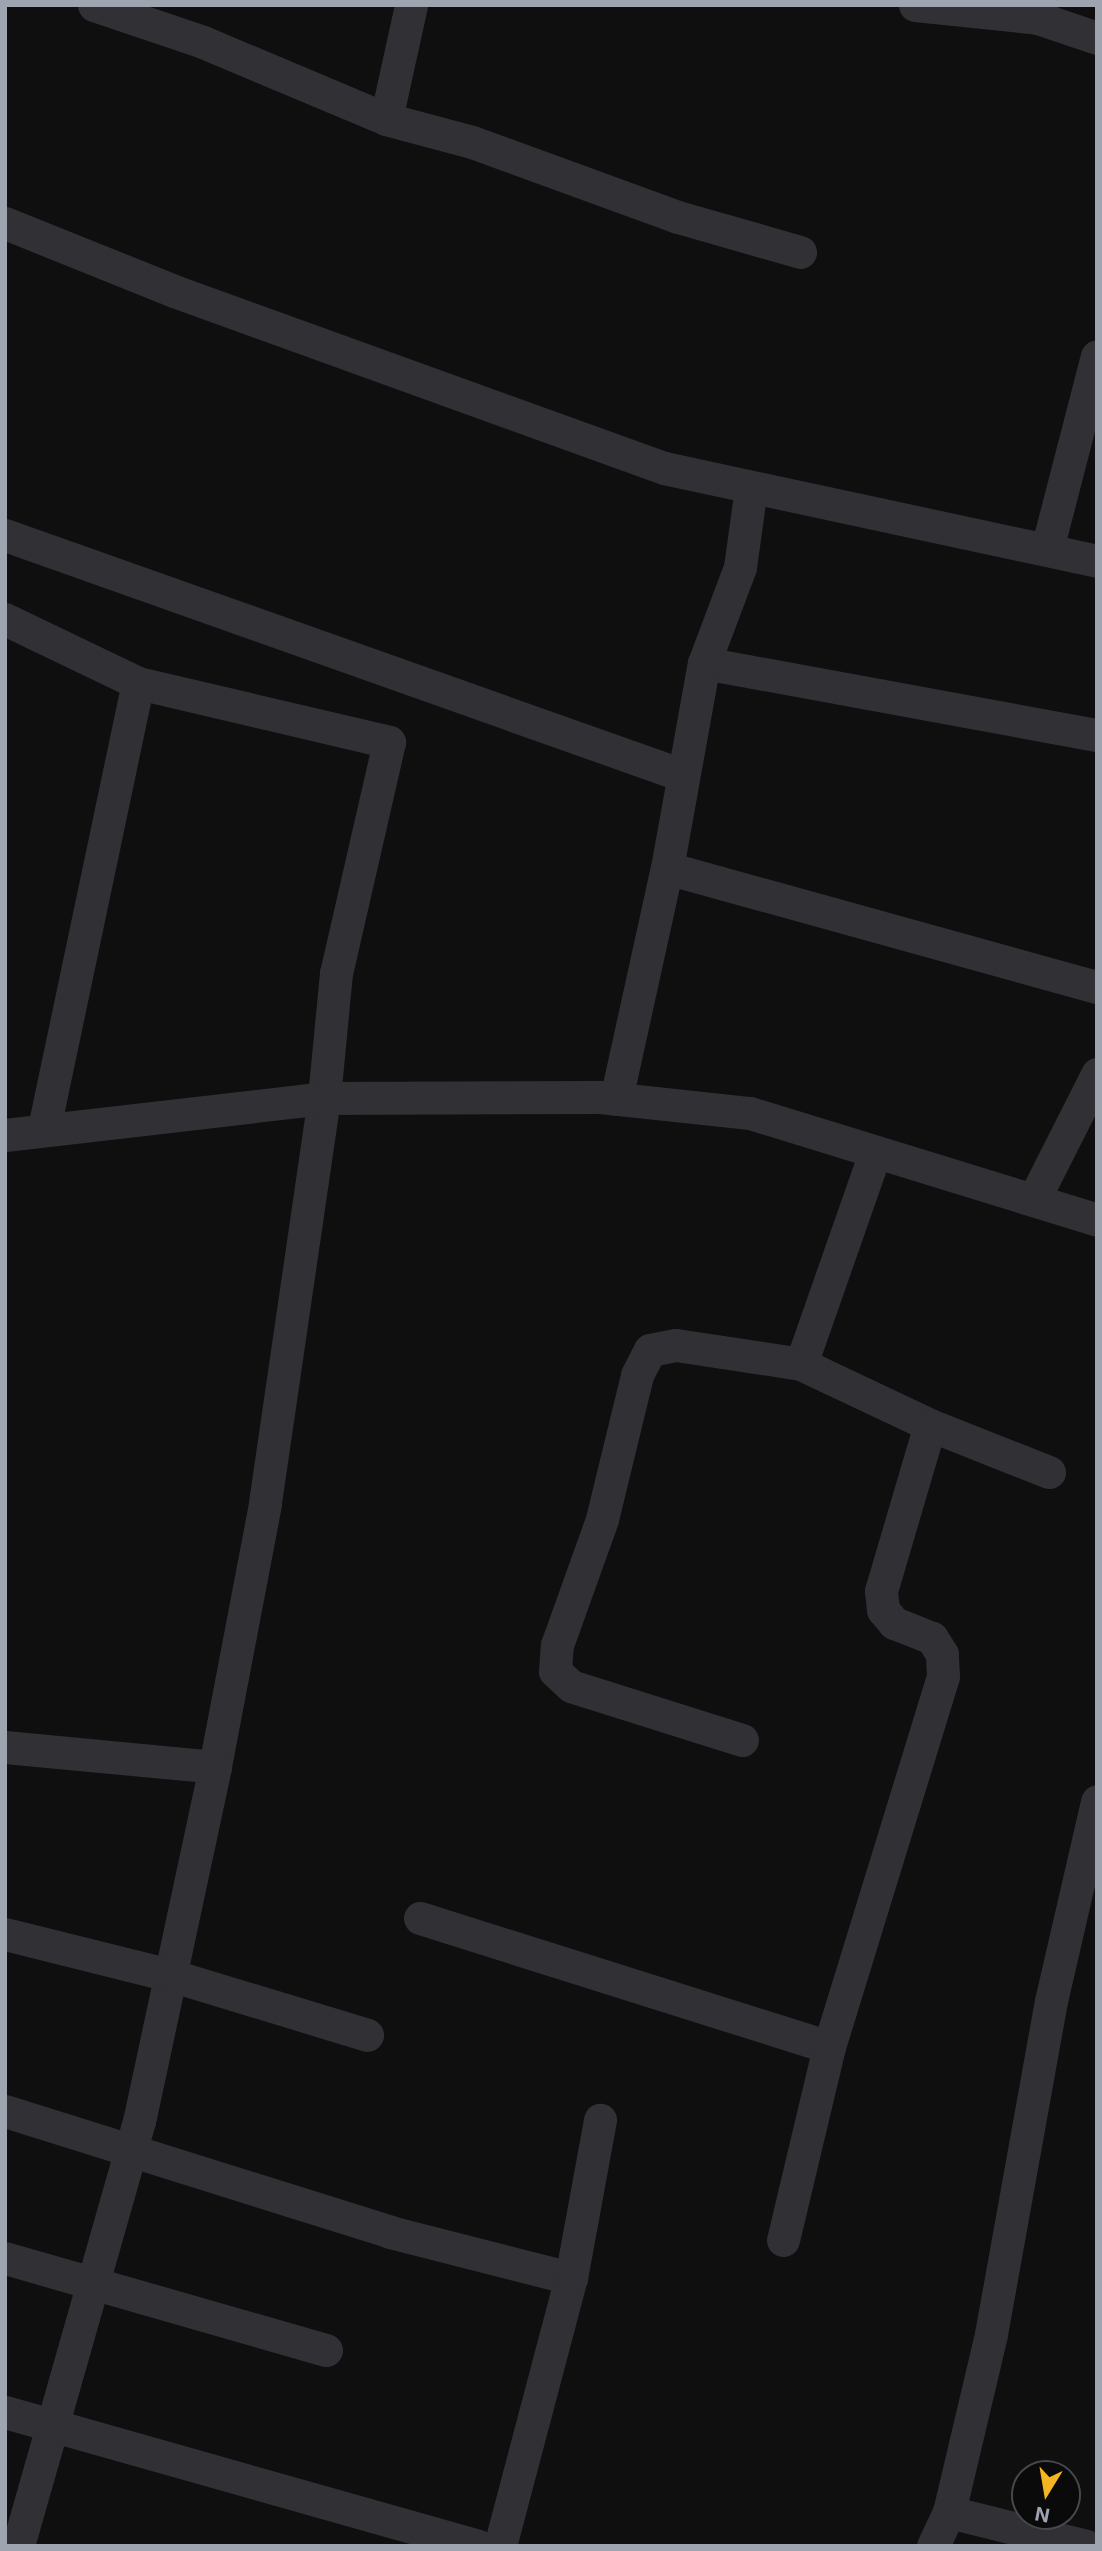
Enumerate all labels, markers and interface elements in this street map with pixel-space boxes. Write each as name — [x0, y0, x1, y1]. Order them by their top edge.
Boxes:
north arrow — [1011, 2460, 1081, 2530]
text: N — [1033, 2501, 1052, 2527]

